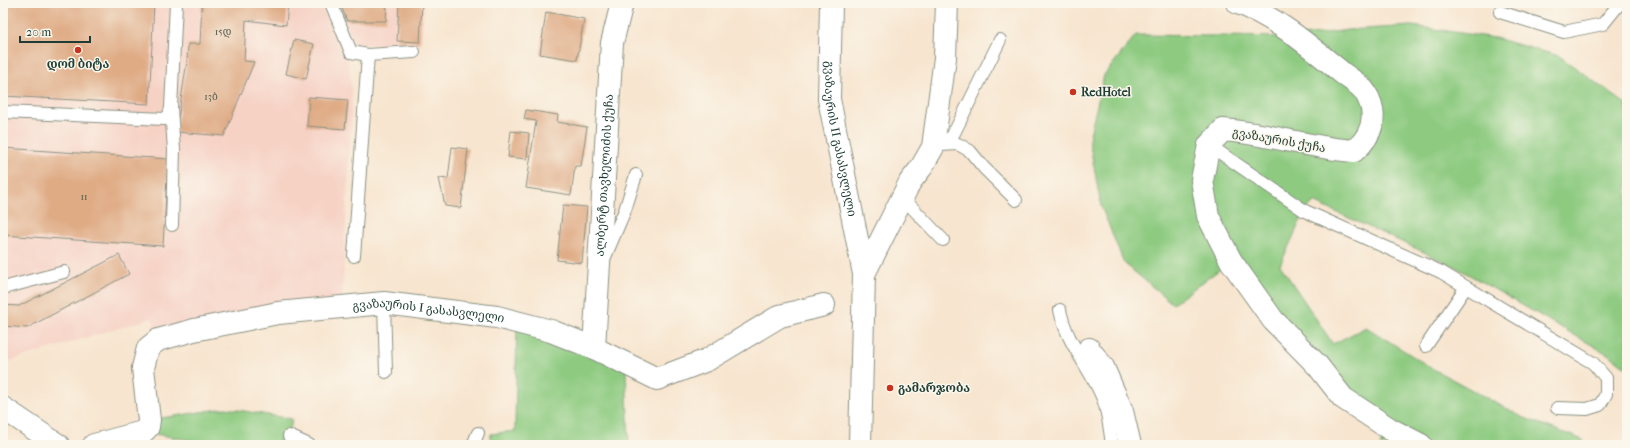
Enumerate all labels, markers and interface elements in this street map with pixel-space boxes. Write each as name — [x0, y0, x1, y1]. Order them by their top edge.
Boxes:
scale bar — [20, 18, 90, 44]
text: 20 m — [26, 25, 51, 39]
house number: 15დ — [215, 26, 231, 38]
marker: დომ ბიტა — [73, 45, 83, 55]
place label: დომ ბიტა — [47, 57, 109, 71]
street label: გვაზაურის II გასასვლელი — [822, 61, 859, 218]
place label: RedHotel — [1081, 85, 1132, 99]
marker: RedHotel — [1068, 87, 1078, 97]
house number: 13ბ — [204, 91, 218, 103]
street label: ალბერტ თავხელიძის ქუჩა — [592, 94, 616, 257]
street label: გვაზაურის ქუჩა — [1231, 125, 1327, 155]
house number: 11 — [80, 191, 88, 203]
street label: გვაზაურის I გასასვლელი — [352, 296, 506, 326]
place label: გამარჯობა — [898, 381, 970, 395]
marker: გამარჯობა — [885, 383, 895, 393]

